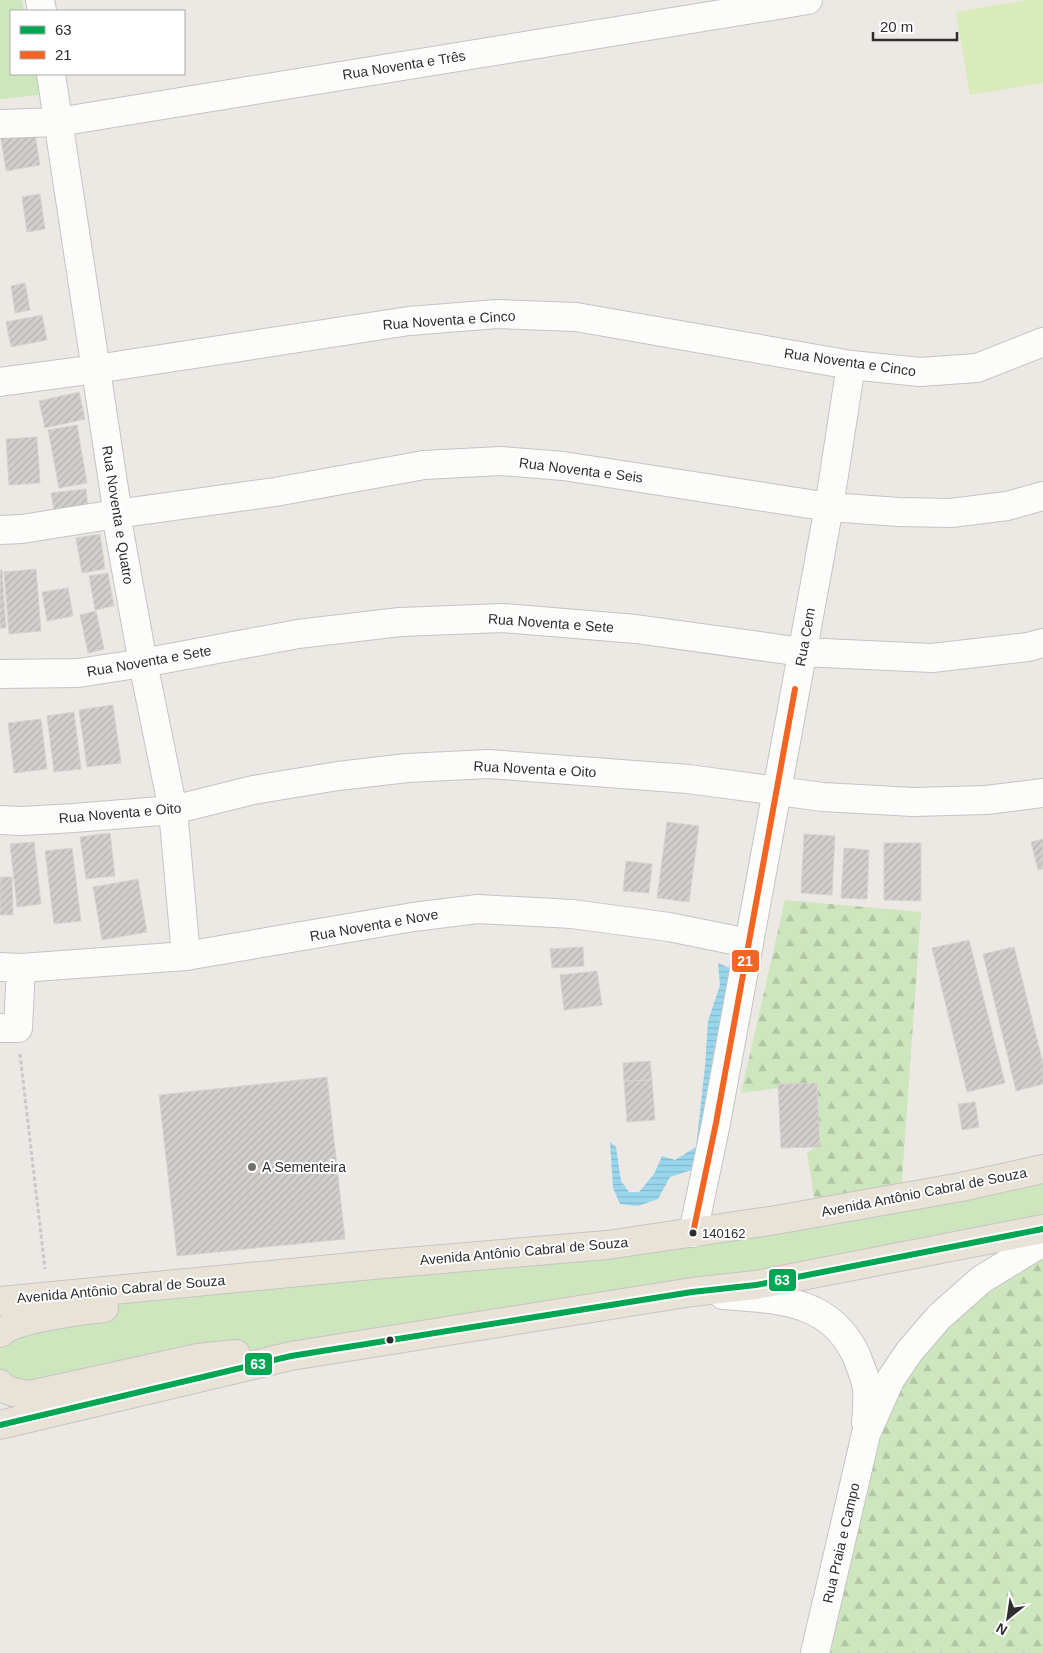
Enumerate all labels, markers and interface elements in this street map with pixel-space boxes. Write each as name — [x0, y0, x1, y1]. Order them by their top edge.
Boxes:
legend — [10, 10, 185, 75]
scale bar — [873, 10, 957, 42]
text: 20 m — [880, 18, 913, 35]
text: 63 — [55, 21, 72, 38]
text: 21 — [55, 46, 72, 63]
street label: Rua Noventa e Três — [341, 47, 467, 83]
street label: Rua Noventa e Cinco — [382, 307, 516, 333]
street label: Rua Noventa e Cinco — [783, 345, 917, 379]
street label: Rua Noventa e Quatro — [99, 445, 137, 586]
street label: Rua Noventa e Seis — [518, 454, 644, 486]
street label: Rua Cem — [792, 606, 818, 668]
street label: Rua Noventa e Sete — [488, 611, 615, 635]
street label: Rua Noventa e Sete — [86, 642, 213, 680]
street label: Rua Noventa e Oito — [473, 758, 597, 780]
street label: Rua Noventa e Oito — [58, 800, 182, 826]
street label: Rua Noventa e Nove — [309, 906, 440, 944]
line badge: 21 — [731, 949, 760, 973]
text: 21 — [737, 953, 753, 969]
place label: A Sementeira — [262, 1159, 346, 1175]
marker: A Sementeira — [246, 1161, 258, 1173]
street label: Avenida Antônio Cabral de Souza — [820, 1164, 1028, 1220]
place label: 140162 — [702, 1226, 745, 1241]
marker: 140162 — [688, 1228, 698, 1238]
street label: Avenida Antônio Cabral de Souza — [419, 1234, 629, 1268]
line badge: 63 — [768, 1268, 797, 1292]
street label: Avenida Antônio Cabral de Souza — [16, 1272, 226, 1306]
text: 63 — [774, 1272, 790, 1288]
unlabelled marker — [385, 1335, 395, 1345]
line badge: 63 — [244, 1352, 273, 1376]
text: 63 — [250, 1356, 266, 1372]
street label: Rua Praia e Campo — [819, 1481, 863, 1605]
north arrow — [983, 1593, 1033, 1643]
text: N — [993, 1620, 1010, 1639]

